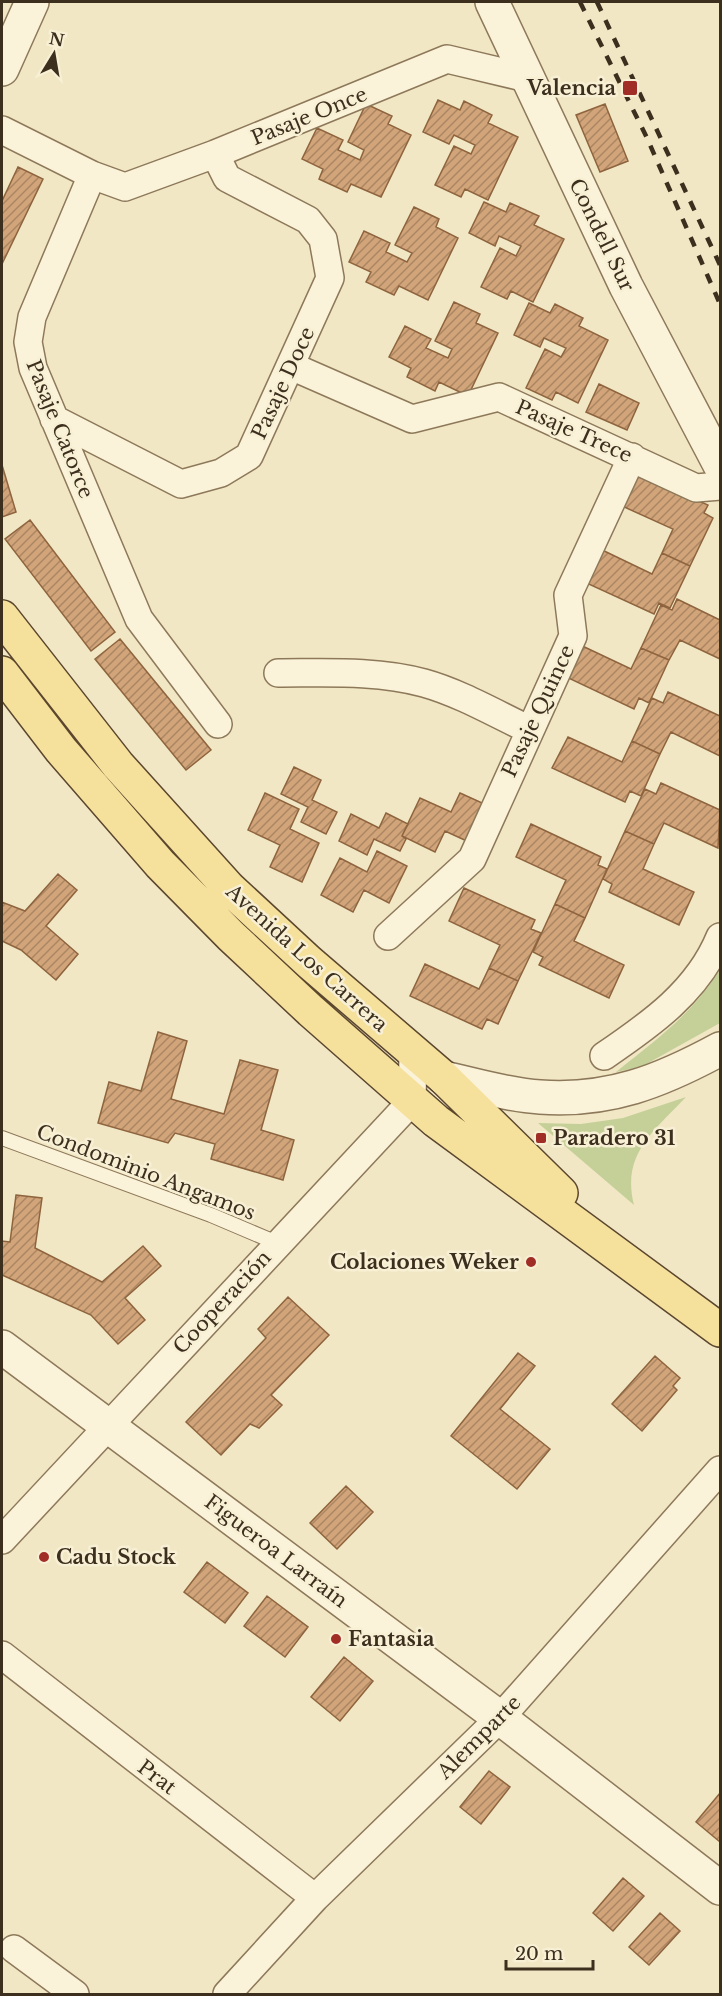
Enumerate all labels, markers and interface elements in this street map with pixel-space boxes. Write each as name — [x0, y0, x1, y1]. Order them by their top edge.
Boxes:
north arrow — [24, 24, 84, 84]
text: N — [48, 28, 66, 51]
place label: Valencia — [526, 76, 617, 100]
marker: Valencia — [621, 79, 639, 97]
street label: Pasaje Once — [248, 82, 370, 150]
street label: Condell Sur — [564, 175, 640, 296]
street label: Pasaje Doce — [247, 323, 319, 443]
street label: Pasaje Catorce — [21, 356, 99, 502]
street label: Pasaje Trece — [512, 395, 636, 467]
street label: Pasaje Quince — [497, 641, 579, 781]
street label: Avenida Los Carrera — [221, 879, 393, 1037]
street label: Condominio Angamos — [33, 1119, 259, 1225]
place label: Paradero 31 — [553, 1126, 676, 1150]
marker: Paradero 31 — [534, 1131, 548, 1145]
street label: Cooperación — [168, 1245, 276, 1359]
place label: Colaciones Weker — [330, 1250, 519, 1274]
marker: Colaciones Weker — [524, 1255, 538, 1269]
street label: Figueroa Larraín — [200, 1490, 352, 1613]
place label: Cadu Stock — [56, 1545, 177, 1569]
marker: Cadu Stock — [37, 1550, 51, 1564]
place label: Fantasia — [348, 1627, 435, 1651]
marker: Fantasia — [329, 1632, 343, 1646]
street label: Alemparte — [432, 1690, 526, 1784]
street label: Prat — [133, 1755, 181, 1799]
scale bar — [506, 1933, 593, 1971]
text: 20 m — [515, 1943, 563, 1965]

